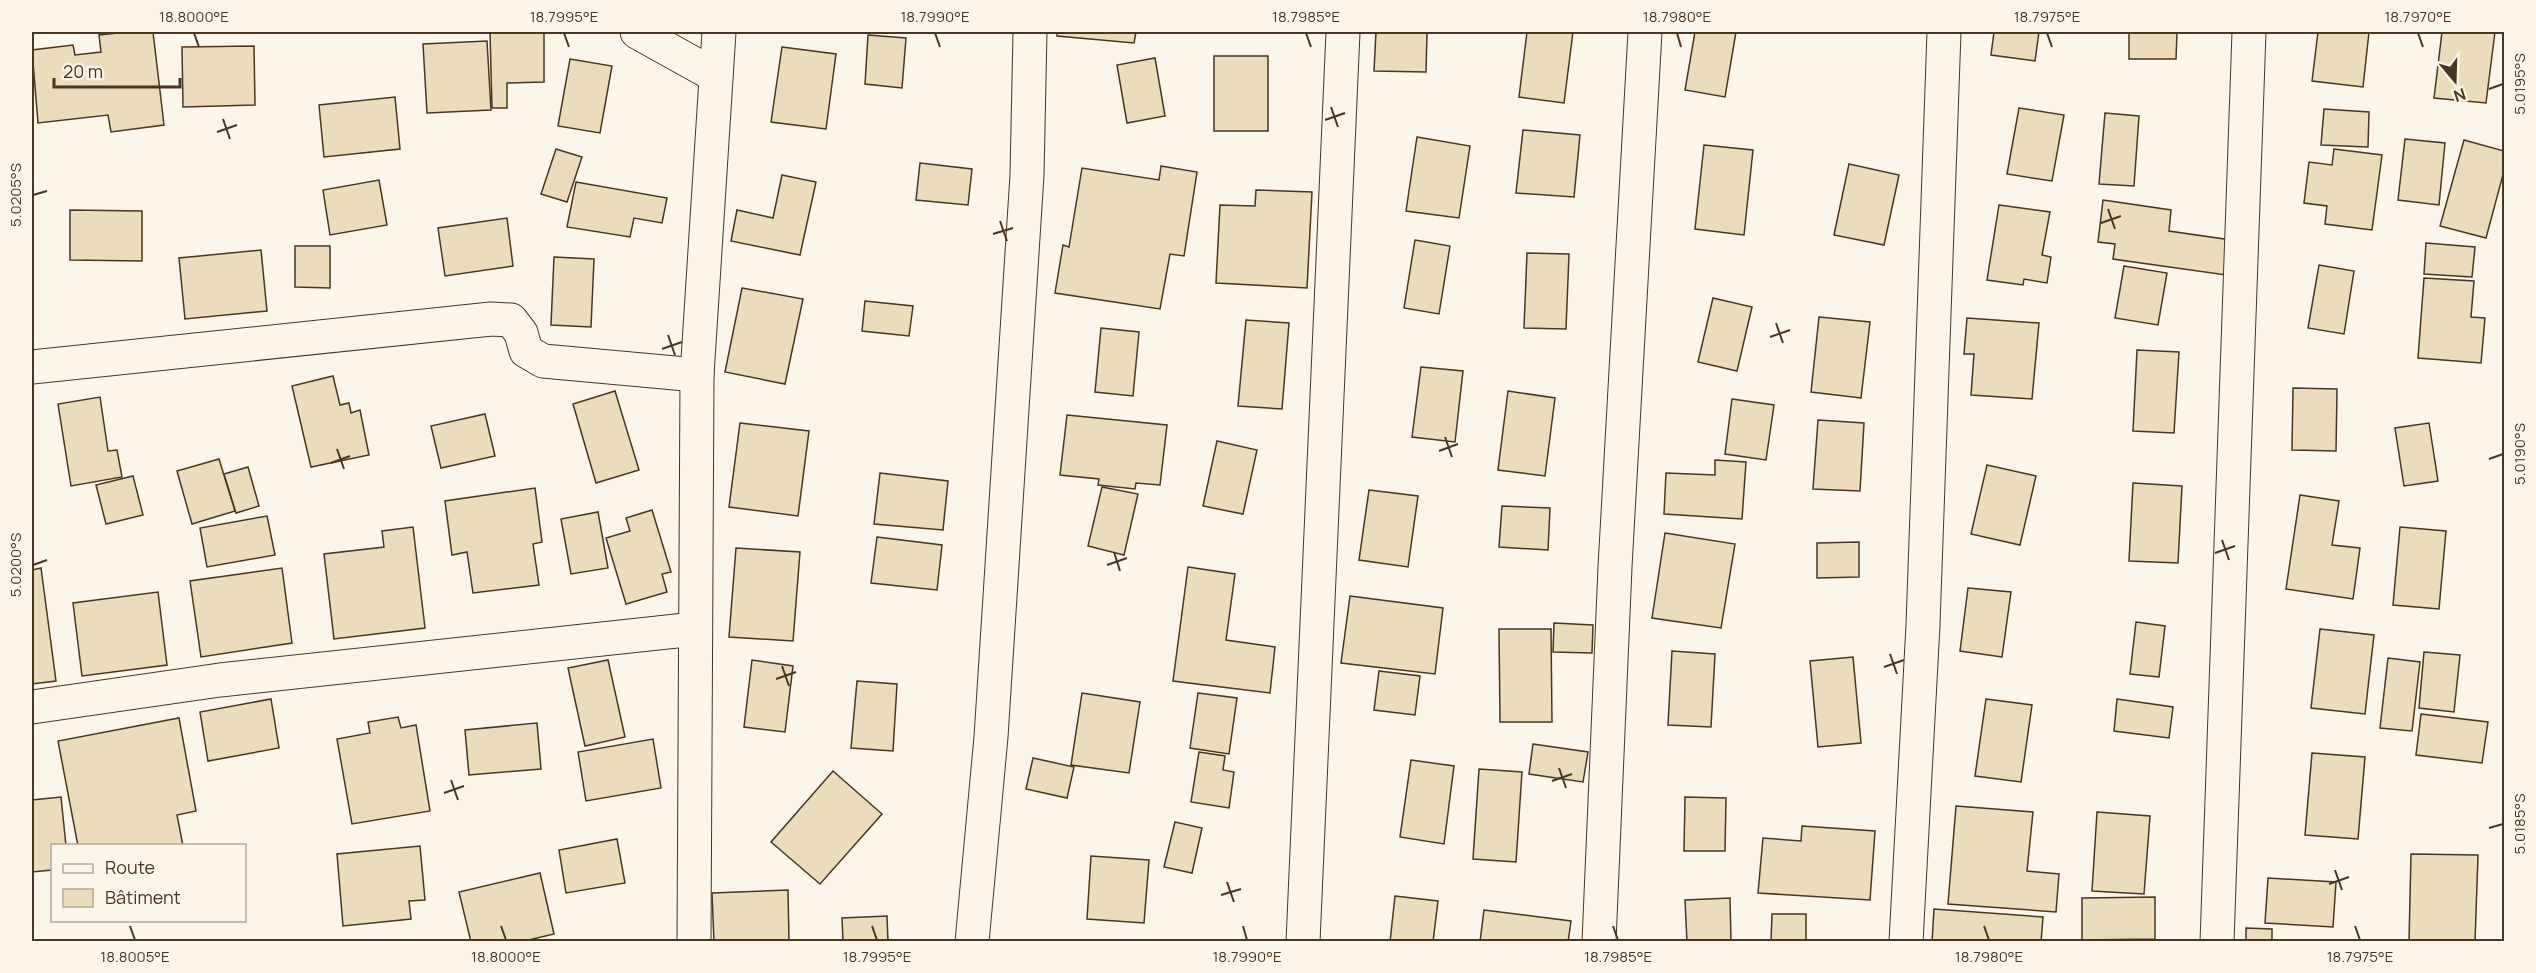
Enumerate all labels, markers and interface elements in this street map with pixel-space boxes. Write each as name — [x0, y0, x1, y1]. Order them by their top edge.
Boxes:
text: 18.8000°E — [159, 6, 229, 27]
text: 18.7995°E — [530, 6, 598, 27]
text: 18.7990°E — [901, 6, 969, 27]
text: 18.7985°E — [1272, 6, 1340, 27]
text: 18.7980°E — [1643, 6, 1711, 27]
text: 18.7975°E — [2014, 6, 2080, 27]
text: 18.7970°E — [2385, 6, 2451, 27]
scale bar — [54, 51, 180, 89]
north arrow — [2425, 51, 2485, 111]
text: 5.0195°S — [2509, 53, 2530, 115]
text: 20 m — [63, 59, 103, 83]
text: N — [2451, 83, 2469, 107]
text: 5.0205°S — [5, 163, 26, 227]
text: 5.0190°S — [2509, 423, 2530, 485]
text: 5.0200°S — [5, 533, 26, 597]
text: 5.0185°S — [2509, 794, 2530, 854]
legend — [51, 844, 246, 922]
text: Route — [105, 855, 155, 879]
text: Bâtiment — [105, 885, 181, 909]
text: 18.8005°E — [100, 946, 170, 967]
text: 18.8000°E — [471, 946, 541, 967]
text: 18.7995°E — [843, 946, 911, 967]
text: 18.7990°E — [1213, 946, 1281, 967]
text: 18.7985°E — [1584, 946, 1652, 967]
text: 18.7980°E — [1955, 946, 2023, 967]
text: 18.7975°E — [2327, 946, 2393, 967]

